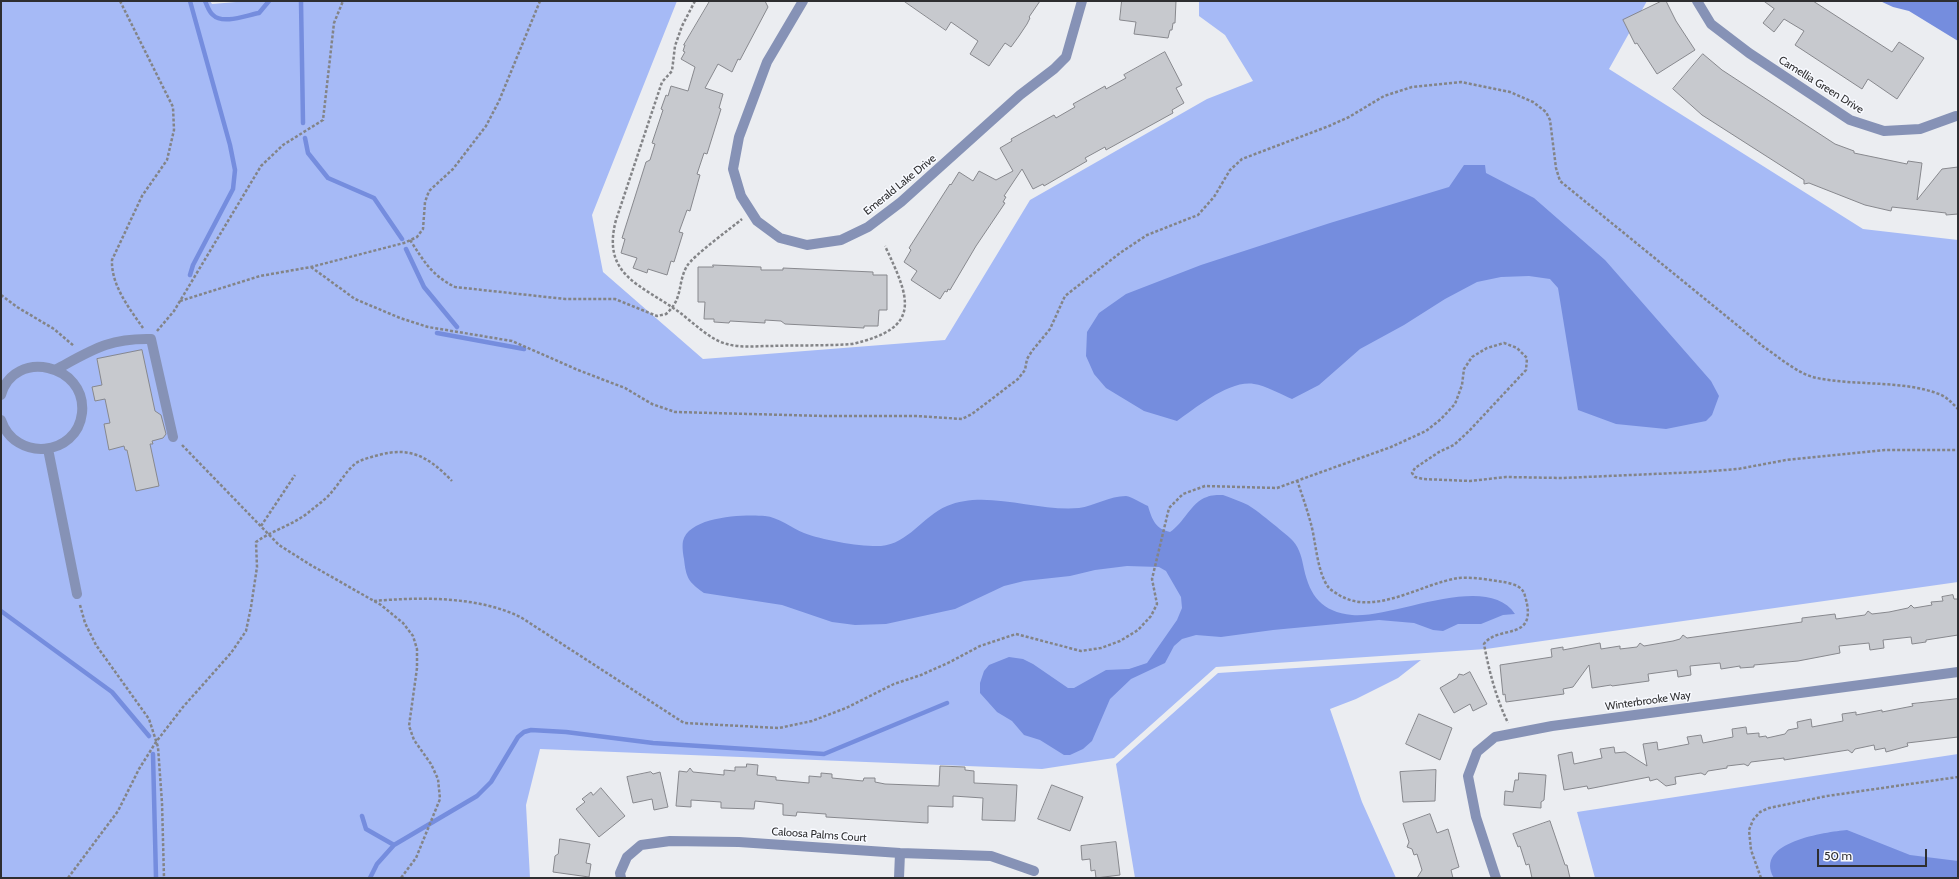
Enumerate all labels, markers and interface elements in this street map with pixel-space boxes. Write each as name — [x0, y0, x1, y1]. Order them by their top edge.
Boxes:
street label: Camellia Green Drive — [1776, 53, 1866, 117]
street label: Emerald Lake Drive — [861, 152, 939, 218]
street label: Winterbrooke Way — [1604, 688, 1692, 714]
street label: Caloosa Palms Court — [771, 825, 867, 845]
scale bar — [1819, 841, 1929, 867]
text: 50 m — [1824, 848, 1852, 863]

